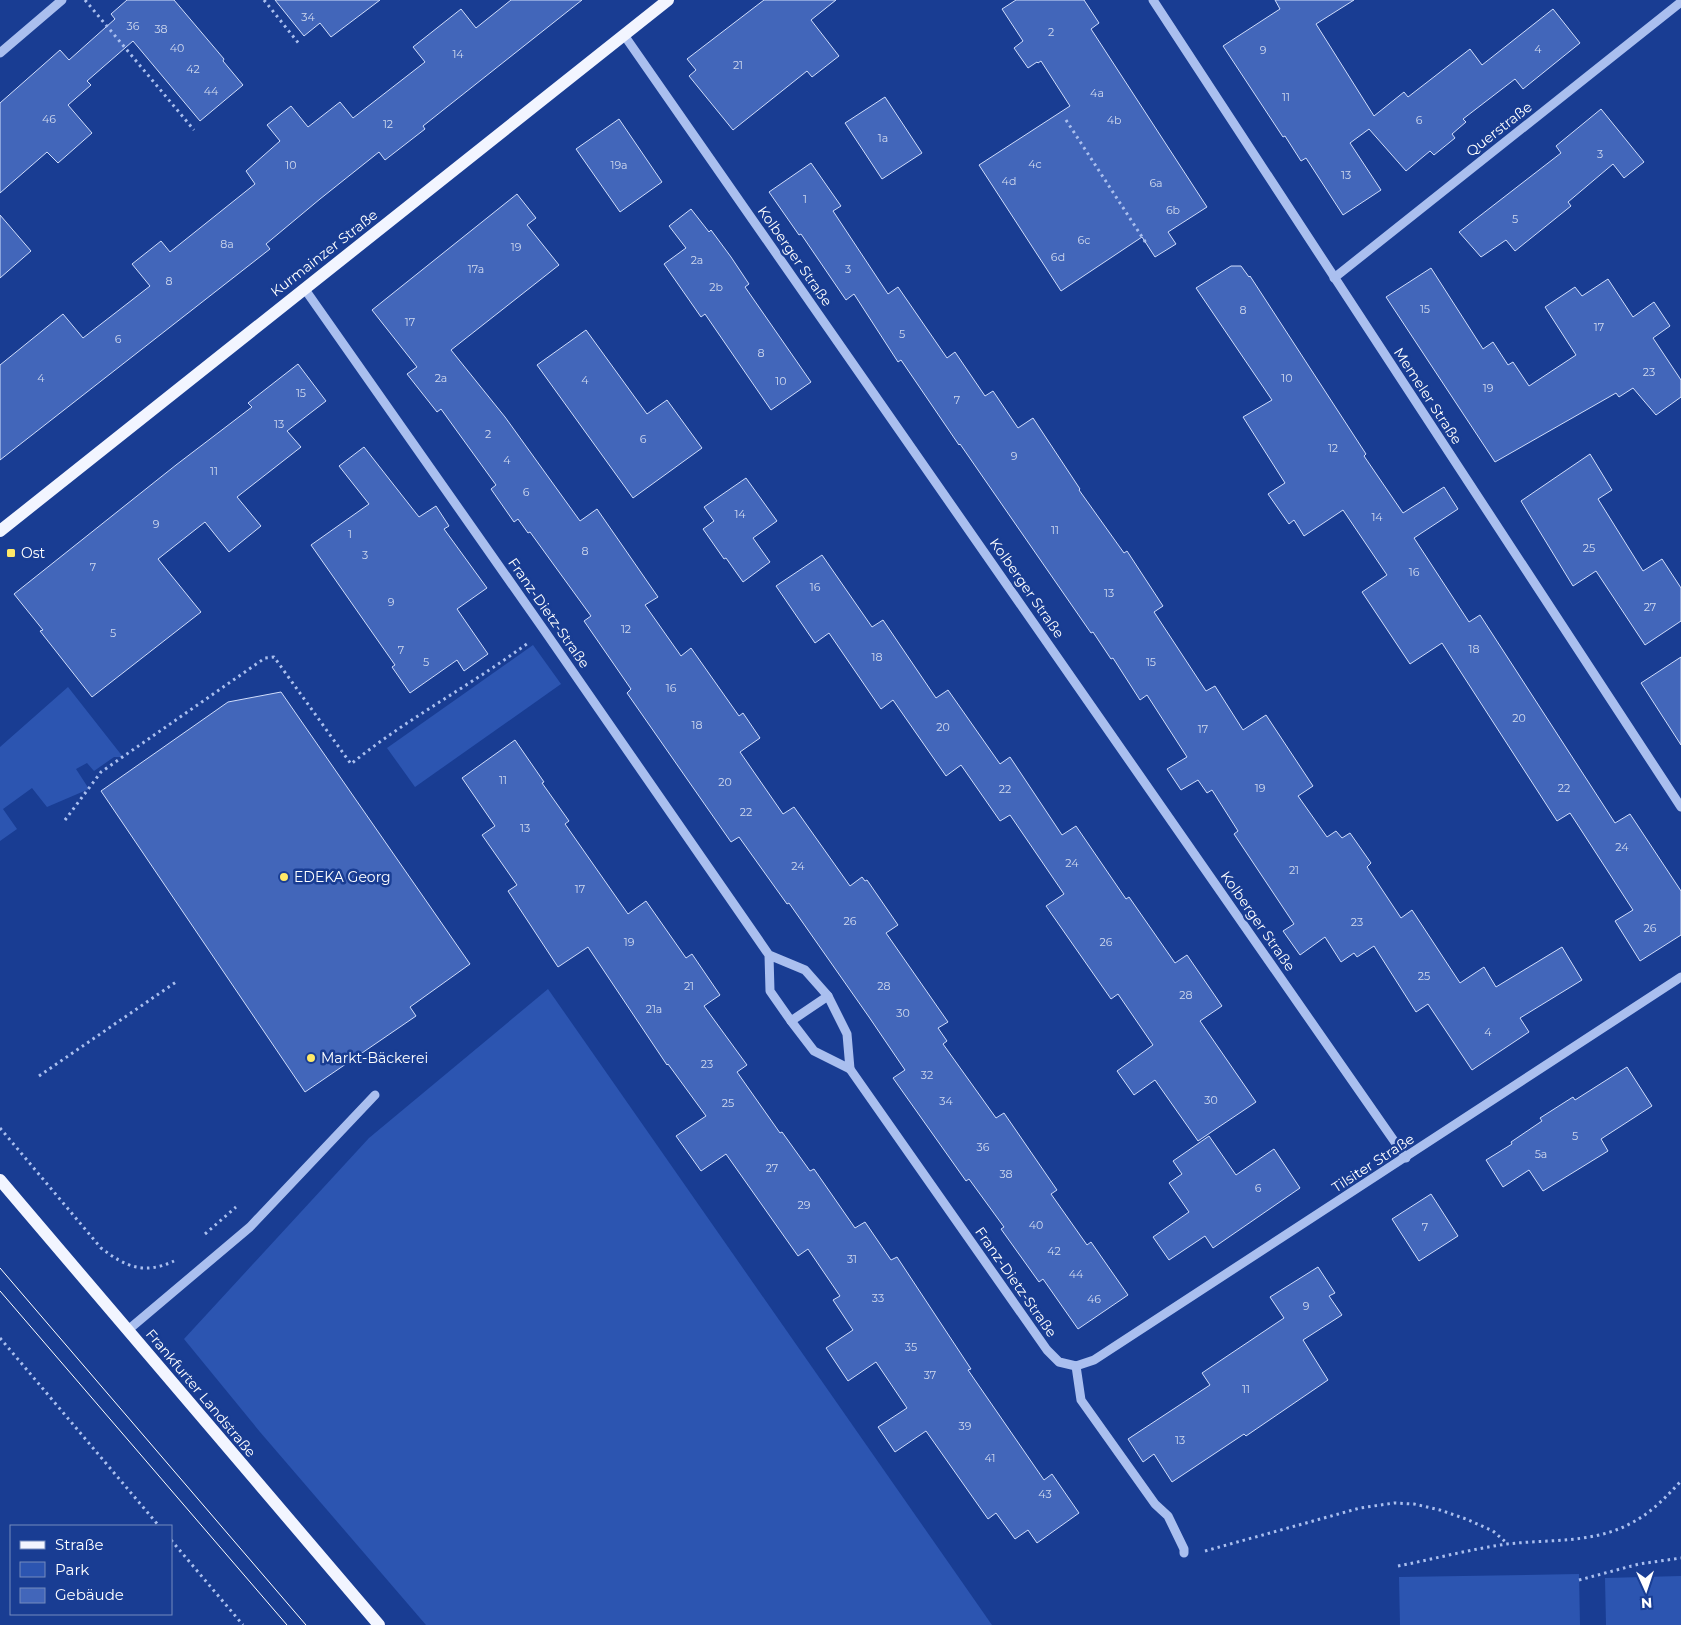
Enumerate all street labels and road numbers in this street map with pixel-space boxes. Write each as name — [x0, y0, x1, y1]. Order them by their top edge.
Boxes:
street label: Querstraße — [1462, 98, 1536, 160]
street label: Kolberger Straße — [754, 202, 836, 310]
street label: Kurmainzer Straße — [267, 206, 381, 300]
street label: Memeler Straße — [1390, 344, 1466, 448]
street label: Kolberger Straße — [986, 534, 1068, 642]
street label: Franz-Dietz-Straße — [504, 554, 594, 672]
street label: Kolberger Straße — [1217, 867, 1299, 975]
street label: Tilsiter Straße — [1328, 1130, 1418, 1196]
street label: Franz-Dietz-Straße — [971, 1223, 1061, 1341]
street label: Frankfurter Landstraße — [142, 1325, 260, 1461]

